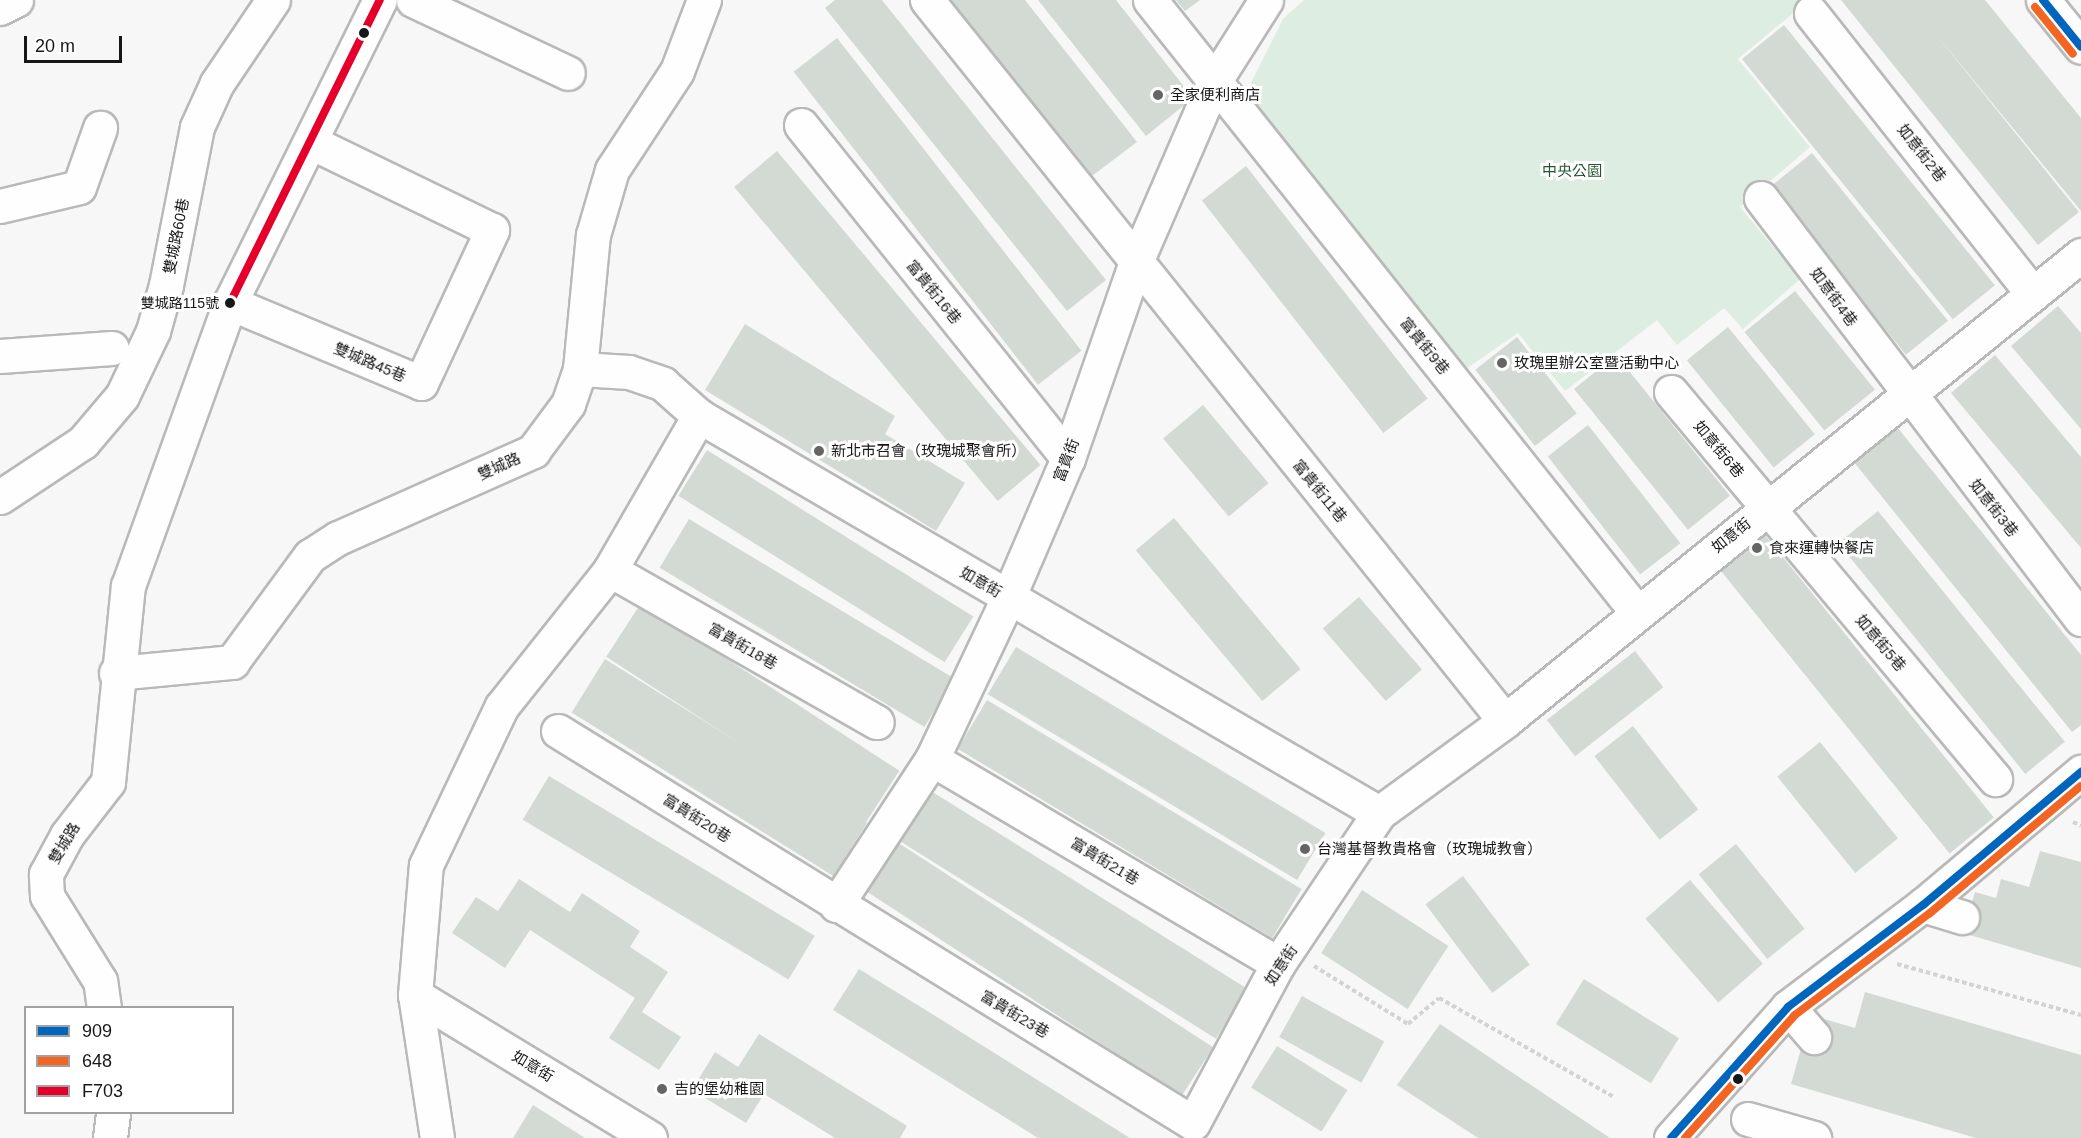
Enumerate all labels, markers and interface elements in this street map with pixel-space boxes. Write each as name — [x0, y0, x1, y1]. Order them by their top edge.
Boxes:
scale bar — [27, 24, 124, 62]
unlabelled marker — [358, 27, 370, 39]
text: 20 m — [35, 36, 75, 56]
place label: 全家便利商店 — [1170, 86, 1260, 104]
marker: 全家便利商店 — [1151, 88, 1165, 102]
street label: 如意街2巷 — [1894, 121, 1950, 185]
park label: 中央公園 — [1542, 162, 1602, 180]
street label: 雙城路60巷 — [160, 197, 192, 275]
street label: 富貴街16巷 — [903, 257, 965, 327]
street label: 如意街4巷 — [1807, 264, 1861, 330]
place label: 雙城路115號 — [141, 295, 219, 311]
marker: 雙城路115號 — [224, 297, 236, 309]
street label: 富貴街9巷 — [1397, 314, 1453, 378]
street label: 雙城路45巷 — [331, 339, 409, 385]
place label: 玫瑰里辦公室暨活動中心 — [1514, 354, 1679, 372]
marker: 玫瑰里辦公室暨活動中心 — [1495, 356, 1509, 370]
street label: 如意街6巷 — [1690, 417, 1748, 481]
street label: 富貴街 — [1050, 436, 1082, 484]
place label: 新北市召會（玫瑰城聚會所） — [831, 442, 1026, 460]
marker: 新北市召會（玫瑰城聚會所） — [812, 444, 826, 458]
street label: 雙城路 — [475, 449, 523, 483]
street label: 富貴街11巷 — [1289, 456, 1351, 526]
street label: 如意街3巷 — [1966, 476, 2022, 540]
street label: 如意街 — [1708, 514, 1754, 556]
place label: 食來運轉快餐店 — [1769, 539, 1874, 557]
marker: 食來運轉快餐店 — [1750, 541, 1764, 555]
street label: 如意街 — [957, 563, 1005, 601]
street label: 如意街5巷 — [1852, 611, 1910, 675]
street label: 富貴街18巷 — [705, 619, 781, 673]
street label: 富貴街20巷 — [660, 790, 734, 846]
street label: 雙城路 — [45, 819, 83, 867]
street label: 富貴街21巷 — [1067, 834, 1143, 888]
place label: 台灣基督教貴格會（玫瑰城教會） — [1317, 840, 1542, 858]
marker: 台灣基督教貴格會（玫瑰城教會） — [1298, 842, 1312, 856]
street label: 如意街 — [1261, 941, 1301, 989]
street label: 富貴街23巷 — [977, 987, 1053, 1041]
legend — [24, 1006, 234, 1114]
text: 909 — [82, 1021, 112, 1041]
street label: 如意街 — [509, 1047, 557, 1085]
text: 648 — [82, 1051, 112, 1071]
unlabelled marker — [1732, 1073, 1744, 1085]
place label: 吉的堡幼稚園 — [674, 1080, 764, 1098]
text: F703 — [82, 1081, 123, 1101]
marker: 吉的堡幼稚園 — [655, 1082, 669, 1096]

